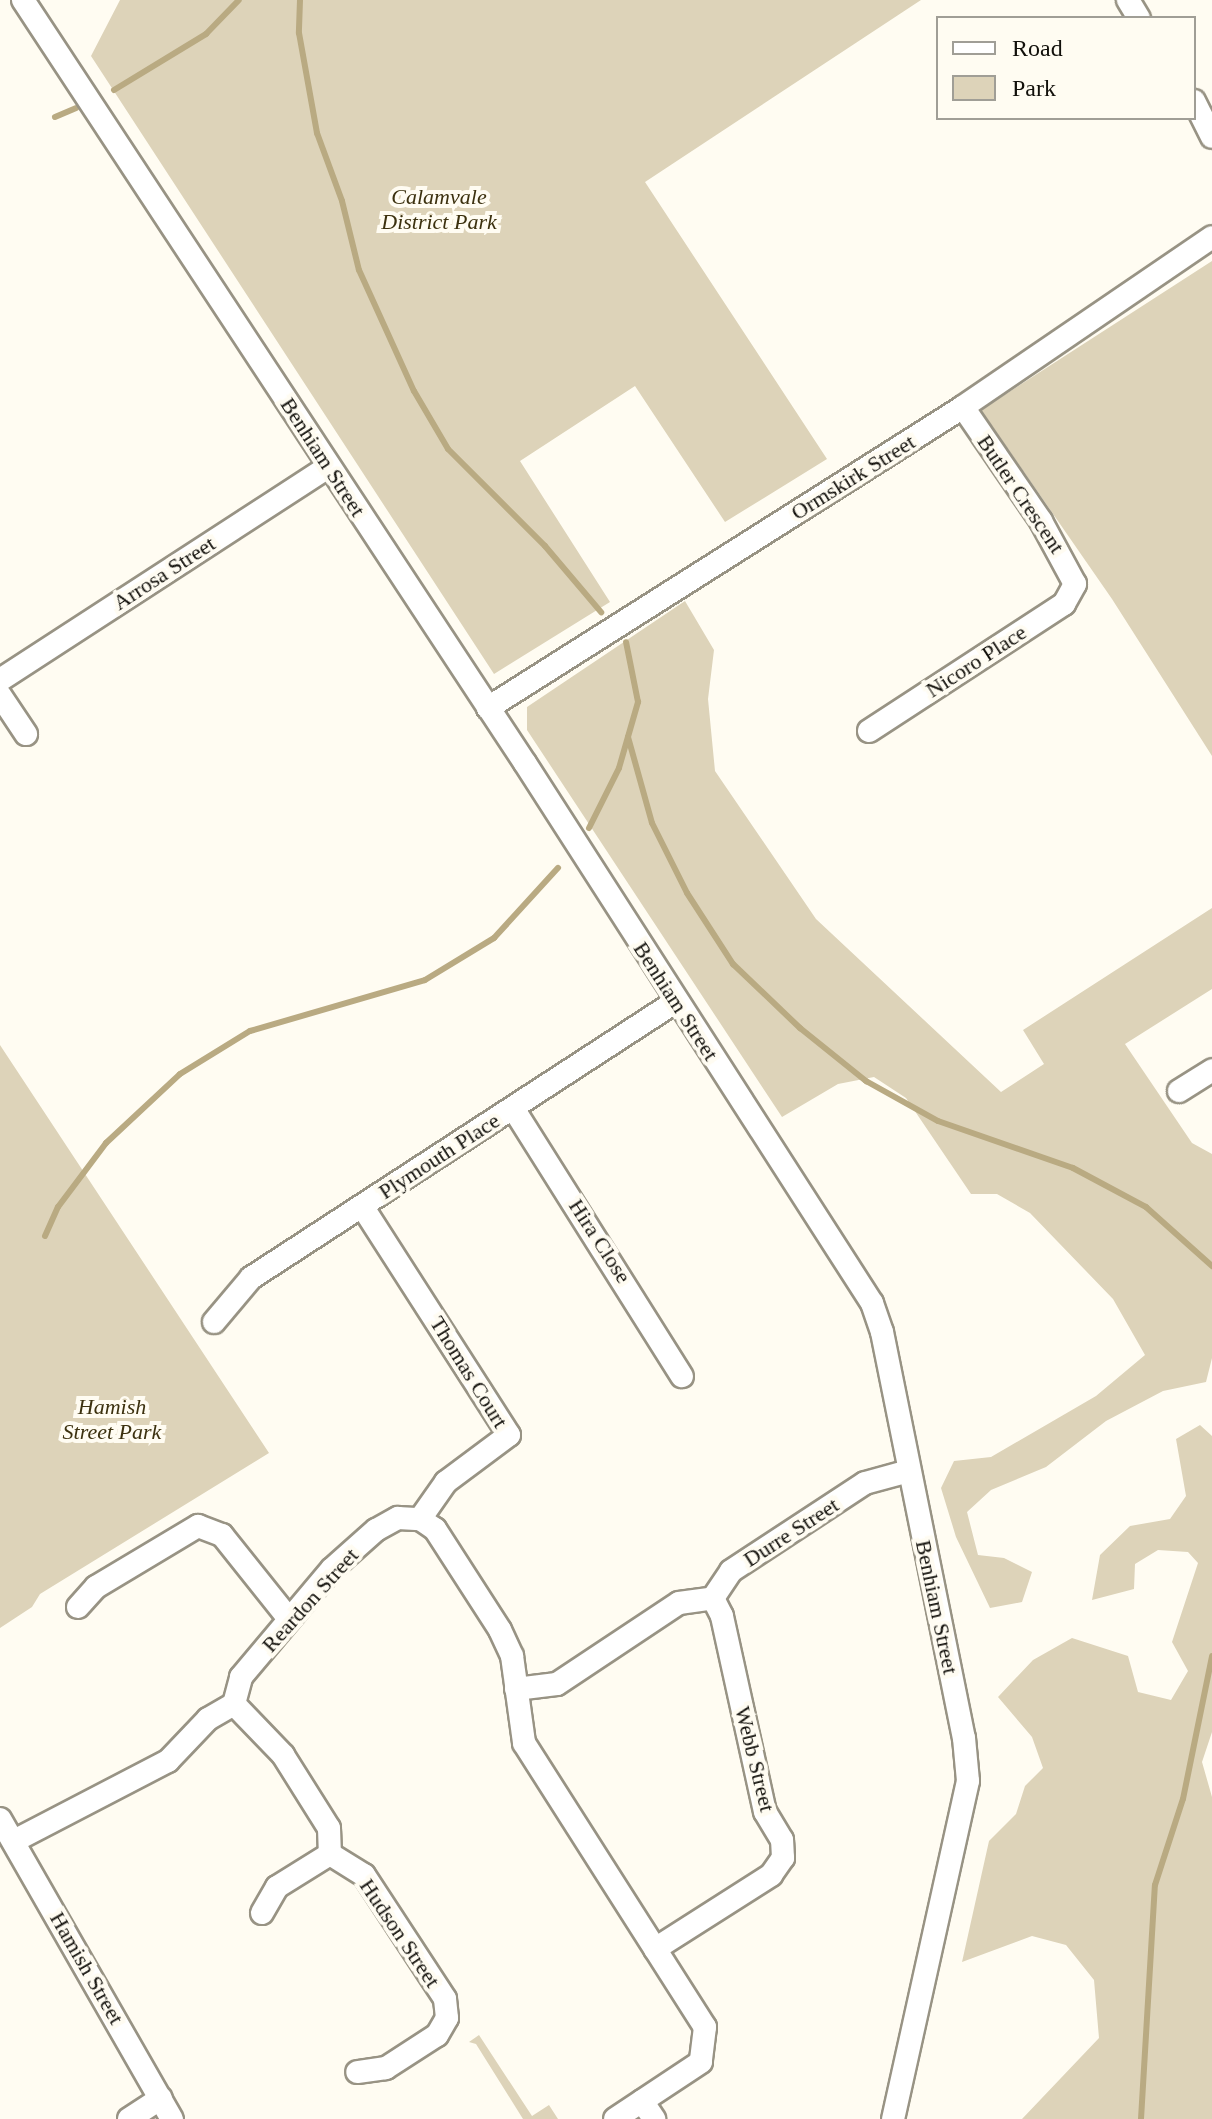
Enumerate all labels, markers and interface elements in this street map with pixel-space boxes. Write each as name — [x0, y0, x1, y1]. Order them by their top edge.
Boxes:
legend — [936, 16, 1196, 120]
text: Road — [1012, 35, 1063, 61]
text: Park — [1012, 75, 1056, 101]
park label: Calamvale District Park — [381, 183, 497, 234]
street label: Benhiam Street — [275, 393, 371, 521]
street label: Ormskirk Street — [786, 428, 920, 526]
street label: Butler Crescent — [972, 430, 1070, 558]
street label: Arrosa Street — [108, 530, 220, 616]
street label: Nicoro Place — [921, 619, 1031, 703]
street label: Benhiam Street — [628, 937, 724, 1065]
street label: Plymouth Place — [374, 1107, 504, 1205]
street label: Hira Close — [563, 1194, 637, 1288]
street label: Thomas Court — [424, 1311, 514, 1433]
park label: Hamish Street Park — [63, 1393, 161, 1444]
street label: Durre Street — [738, 1491, 844, 1573]
street label: Benhiam Street — [910, 1538, 964, 1676]
street label: Reardon Street — [256, 1542, 364, 1658]
street label: Webb Street — [729, 1704, 781, 1814]
street label: Hudson Street — [354, 1874, 446, 1992]
street label: Hamish Street — [44, 1907, 130, 2029]

